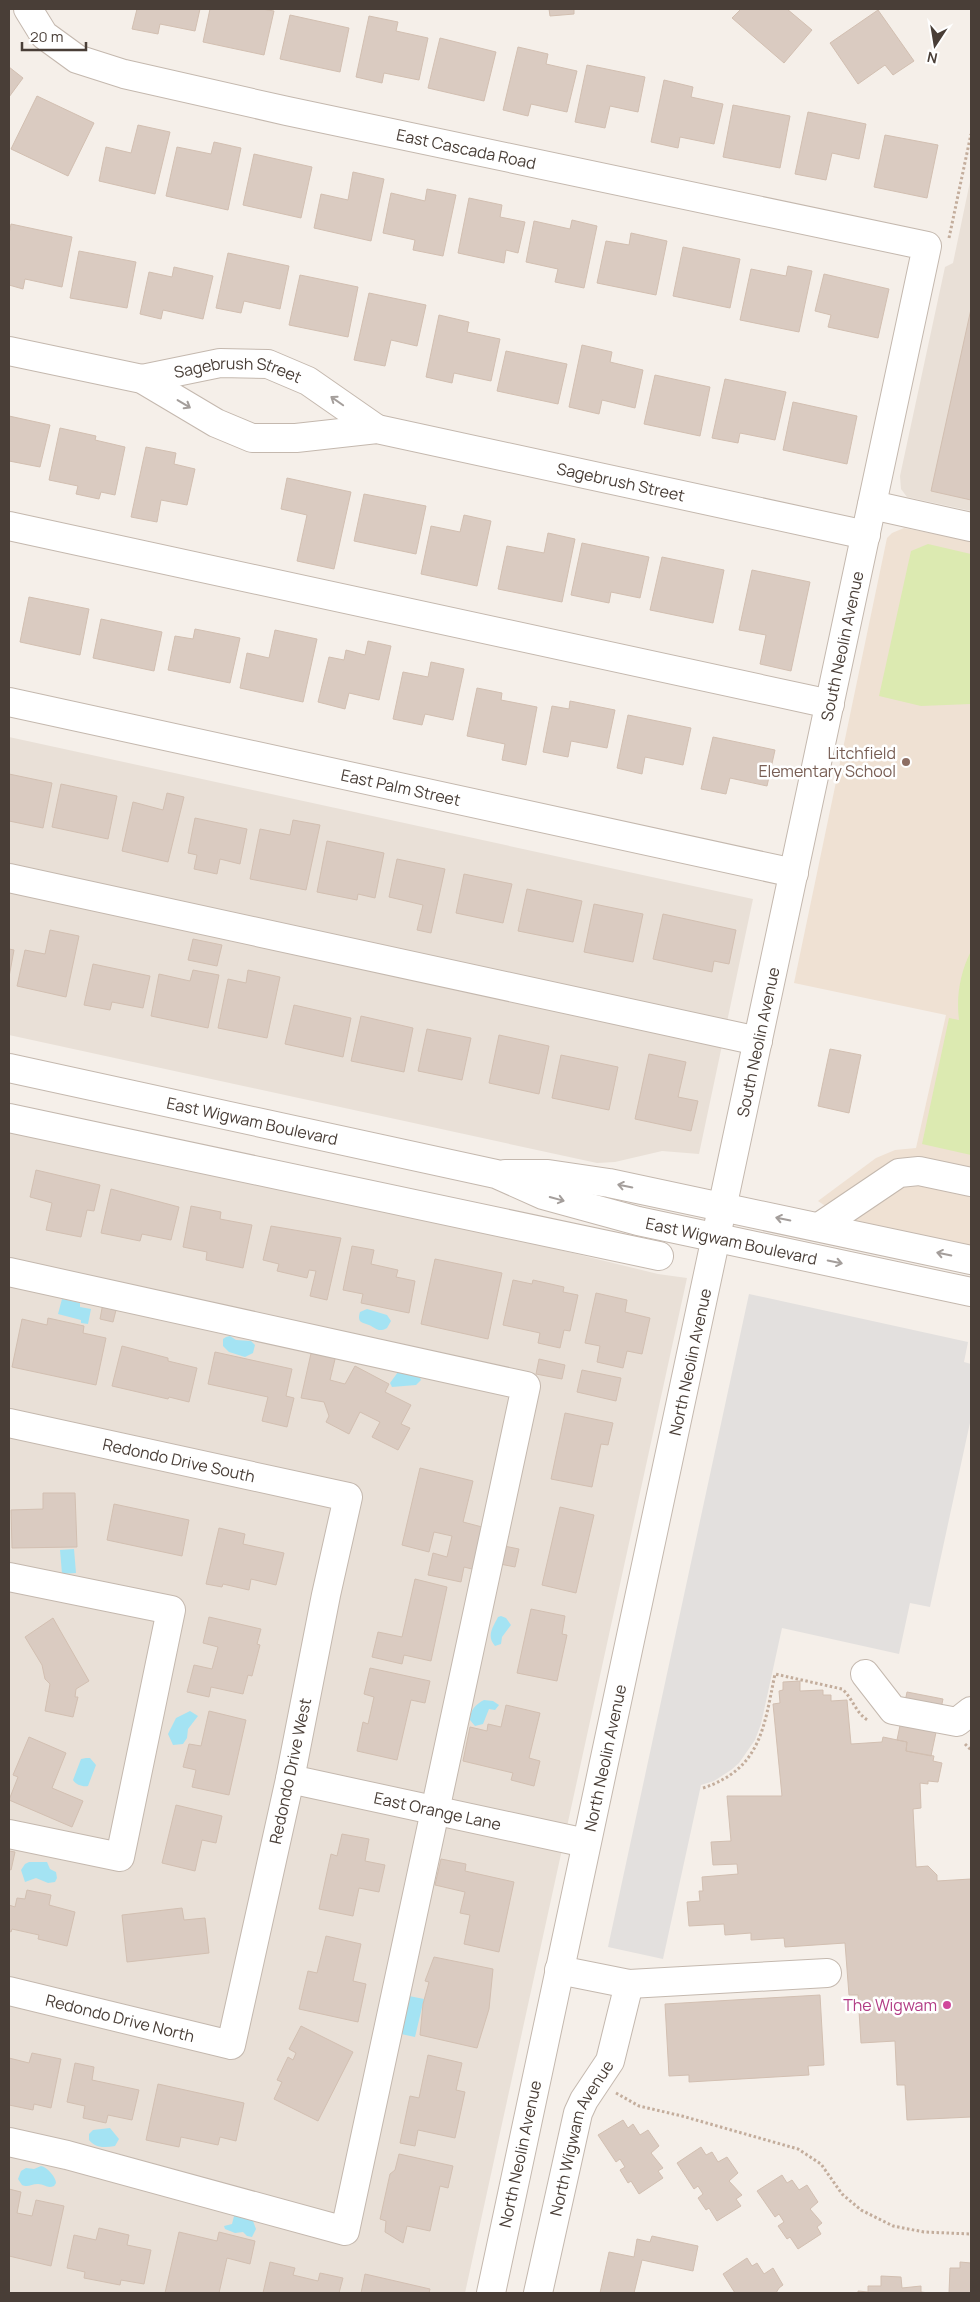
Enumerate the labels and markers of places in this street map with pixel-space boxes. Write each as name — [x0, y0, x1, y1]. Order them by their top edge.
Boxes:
place label: Litchfield Elementary School — [758, 742, 896, 782]
marker: Litchfield Elementary School — [900, 756, 912, 768]
place label: The Wigwam — [843, 1994, 937, 2016]
marker: The Wigwam — [941, 1999, 953, 2011]

